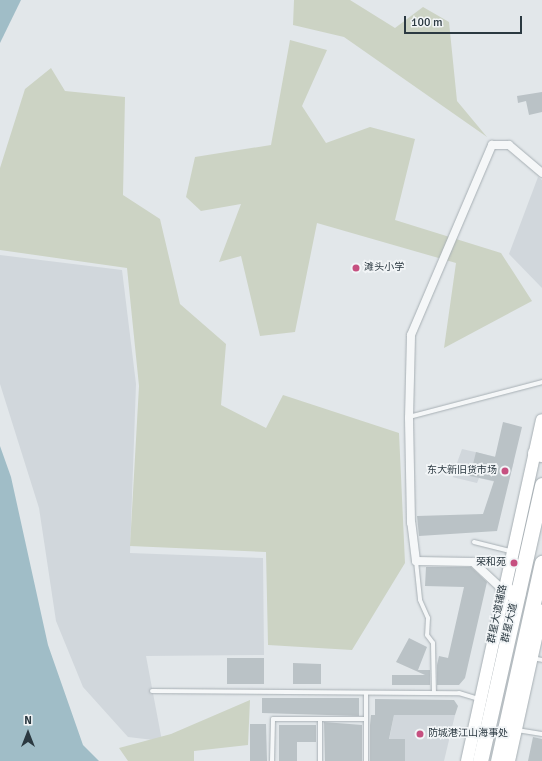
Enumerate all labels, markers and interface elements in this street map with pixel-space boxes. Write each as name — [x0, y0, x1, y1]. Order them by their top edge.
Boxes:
scale bar — [406, 8, 524, 34]
text: 100 m — [411, 15, 443, 30]
place label: 滩头小学 — [364, 262, 404, 274]
marker: 滩头小学 — [351, 263, 361, 273]
place label: 东大新旧货市场 — [427, 465, 497, 477]
marker: 东大新旧货市场 — [500, 466, 510, 476]
place label: 荣和苑 — [476, 557, 506, 569]
marker: 荣和苑 — [509, 558, 519, 568]
street label: 群星大道辅路 — [486, 583, 510, 645]
street label: 群星大道 — [500, 602, 520, 644]
north arrow — [8, 713, 48, 753]
text: N — [24, 714, 32, 727]
place label: 防城港江山海事处 — [428, 728, 508, 740]
marker: 防城港江山海事处 — [415, 729, 425, 739]

